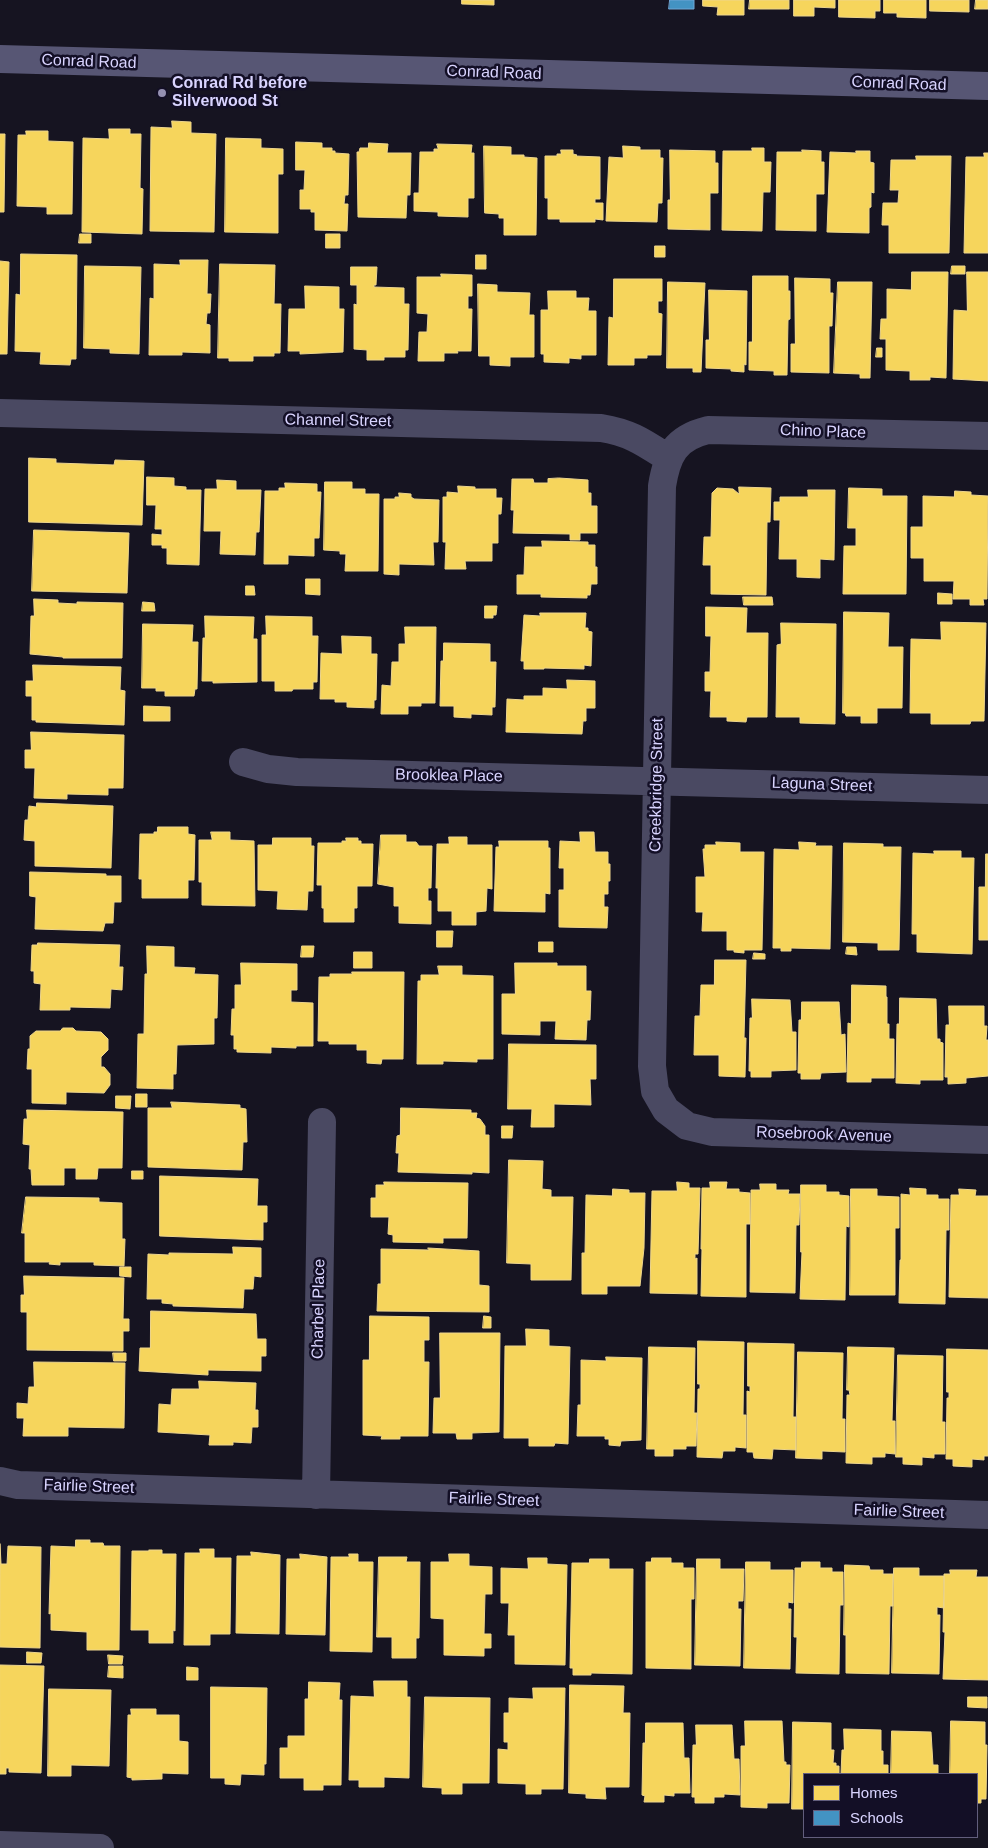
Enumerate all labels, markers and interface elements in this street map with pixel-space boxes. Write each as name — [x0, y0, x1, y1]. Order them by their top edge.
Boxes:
street label: Conrad Road — [41, 51, 137, 73]
street label: Conrad Road — [446, 62, 542, 84]
street label: Conrad Road — [851, 73, 947, 95]
place label: Conrad Rd before Silverwood St — [172, 74, 307, 112]
marker: Conrad Rd before Silverwood St — [156, 87, 168, 99]
street label: Channel Street — [284, 410, 392, 432]
street label: Chino Place — [780, 421, 866, 443]
street label: Creekbridge Street — [646, 718, 668, 852]
street label: Brooklea Place — [395, 765, 503, 787]
street label: Laguna Street — [771, 774, 873, 796]
street label: Rosebrook Avenue — [756, 1123, 892, 1147]
street label: Charbel Place — [309, 1259, 329, 1359]
street label: Fairlie Street — [43, 1476, 135, 1498]
street label: Fairlie Street — [448, 1489, 540, 1511]
street label: Fairlie Street — [853, 1501, 945, 1523]
legend — [803, 1773, 978, 1838]
text: Homes — [850, 1784, 898, 1801]
text: Schools — [850, 1809, 903, 1826]

